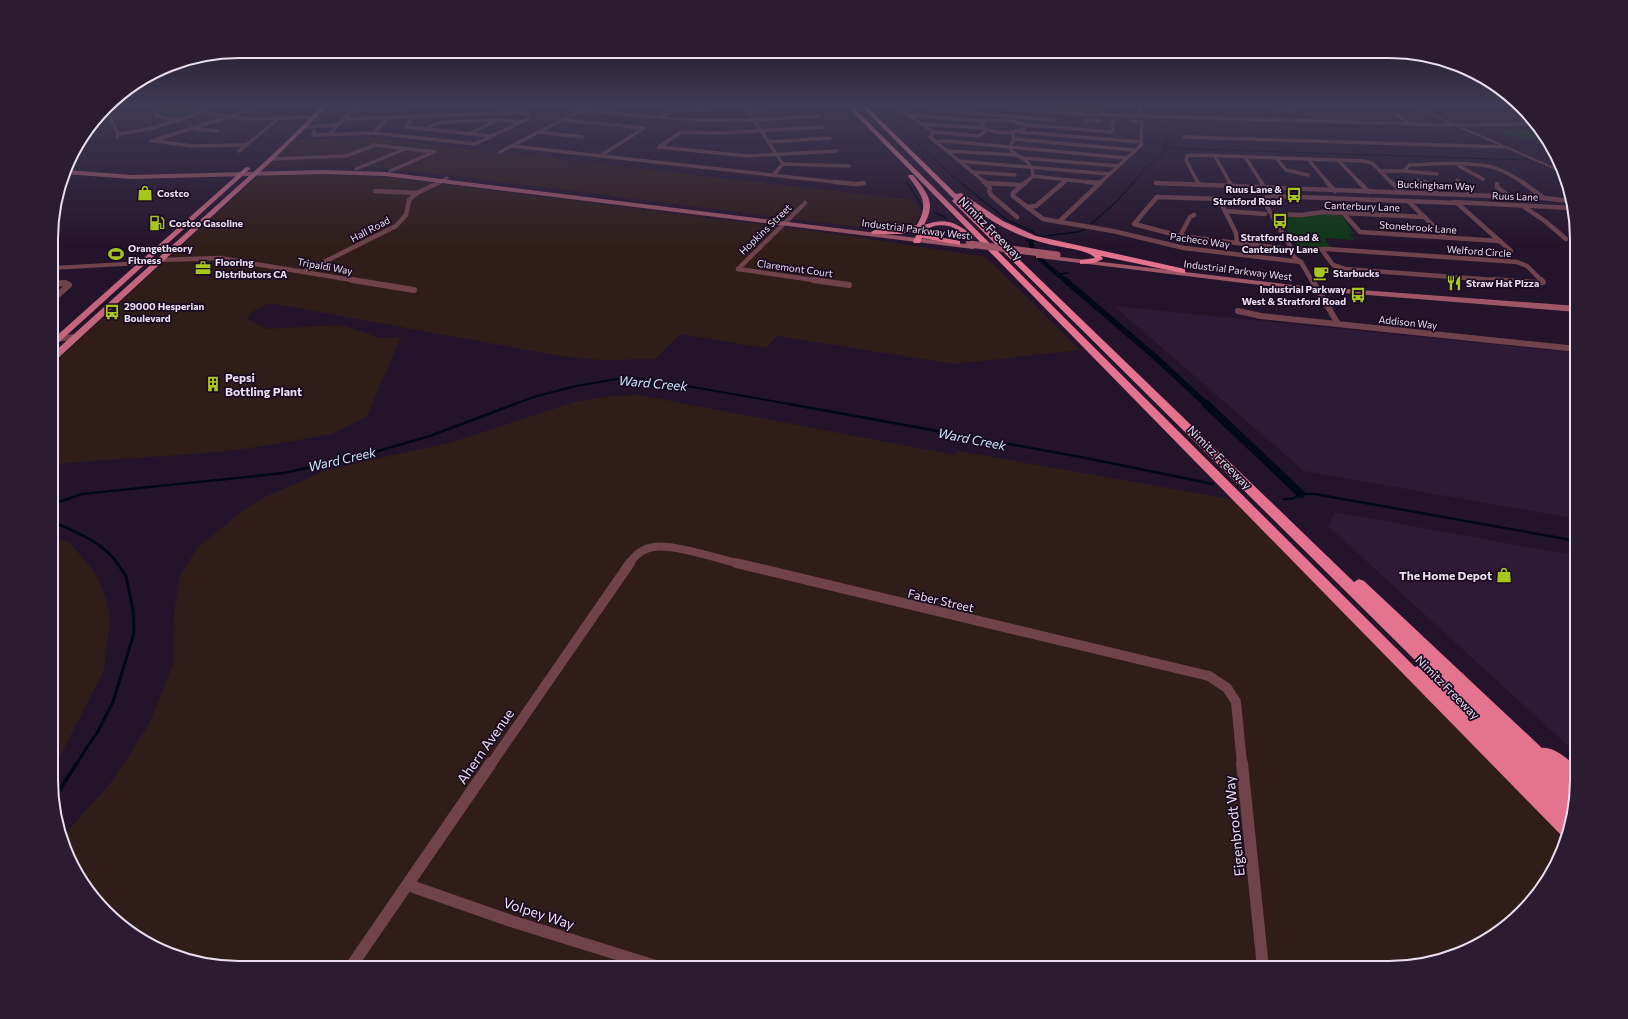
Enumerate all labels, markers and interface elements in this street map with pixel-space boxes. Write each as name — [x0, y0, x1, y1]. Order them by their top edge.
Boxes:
street label: Buckingham Way — [1397, 178, 1475, 192]
place label: Ruus Lane & Stratford Road — [1213, 183, 1282, 207]
shop icon: Costco — [136, 184, 154, 202]
bus stop icon: Ruus Lane & Stratford Road — [1285, 186, 1303, 204]
place label: Costco — [157, 187, 189, 199]
street label: Ruus Lane — [1492, 189, 1538, 203]
street label: Nimitz Freeway — [956, 193, 1026, 263]
street label: Canterbury Lane — [1324, 199, 1400, 213]
street label: Hopkins Street — [736, 201, 794, 257]
bus stop icon: Stratford Road & Canterbury Lane — [1271, 212, 1289, 230]
street label: Hall Road — [348, 213, 392, 244]
fuel station icon: Costco Gasoline — [148, 214, 166, 232]
street label: Industrial Parkway West — [861, 216, 971, 242]
place label: Costco Gasoline — [169, 217, 243, 229]
street label: Stonebrook Lane — [1379, 218, 1457, 236]
street label: Pacheco Way — [1169, 230, 1231, 250]
place label: Stratford Road & Canterbury Lane — [1241, 231, 1320, 255]
place label: Orangetheory Fitness — [128, 242, 193, 266]
street label: Welford Circle — [1446, 243, 1512, 259]
sports icon: Orangetheory Fitness — [107, 245, 125, 263]
street label: Tripaldi Way — [296, 255, 354, 277]
place label: Flooring Distributors CA — [215, 256, 287, 280]
street label: Claremont Court — [756, 257, 834, 279]
street label: Industrial Parkway West — [1183, 257, 1293, 283]
office icon: Flooring Distributors CA — [194, 259, 212, 277]
cafe icon: Starbucks — [1312, 264, 1330, 282]
place label: Starbucks — [1333, 267, 1380, 279]
restaurant icon: Straw Hat Pizza — [1445, 274, 1463, 292]
place label: Straw Hat Pizza — [1466, 277, 1539, 289]
place label: Industrial Parkway West & Stratford Road — [1242, 283, 1347, 307]
bus stop icon: Industrial Parkway West & Stratford Road — [1349, 286, 1367, 304]
place label: 29000 Hesperian Boulevard — [124, 300, 204, 324]
bus stop icon: 29000 Hesperian Boulevard — [103, 303, 121, 321]
street label: Addison Way — [1378, 313, 1438, 331]
place label: Pepsi Bottling Plant — [225, 370, 302, 398]
water label: Ward Creek — [618, 372, 689, 394]
building icon: Pepsi Bottling Plant — [204, 375, 222, 393]
street label: Nimitz Freeway — [1185, 422, 1255, 492]
water label: Ward Creek — [937, 425, 1008, 454]
water label: Ward Creek — [307, 443, 378, 475]
shop icon: The Home Depot — [1495, 566, 1513, 584]
place label: The Home Depot — [1399, 568, 1492, 582]
street label: Faber Street — [907, 586, 975, 614]
street label: Nimitz Freeway — [1413, 652, 1483, 722]
street label: Ahern Avenue — [453, 705, 517, 787]
street label: Eigenbrodt Way — [1220, 775, 1248, 877]
street label: Volpey Way — [501, 893, 577, 933]

